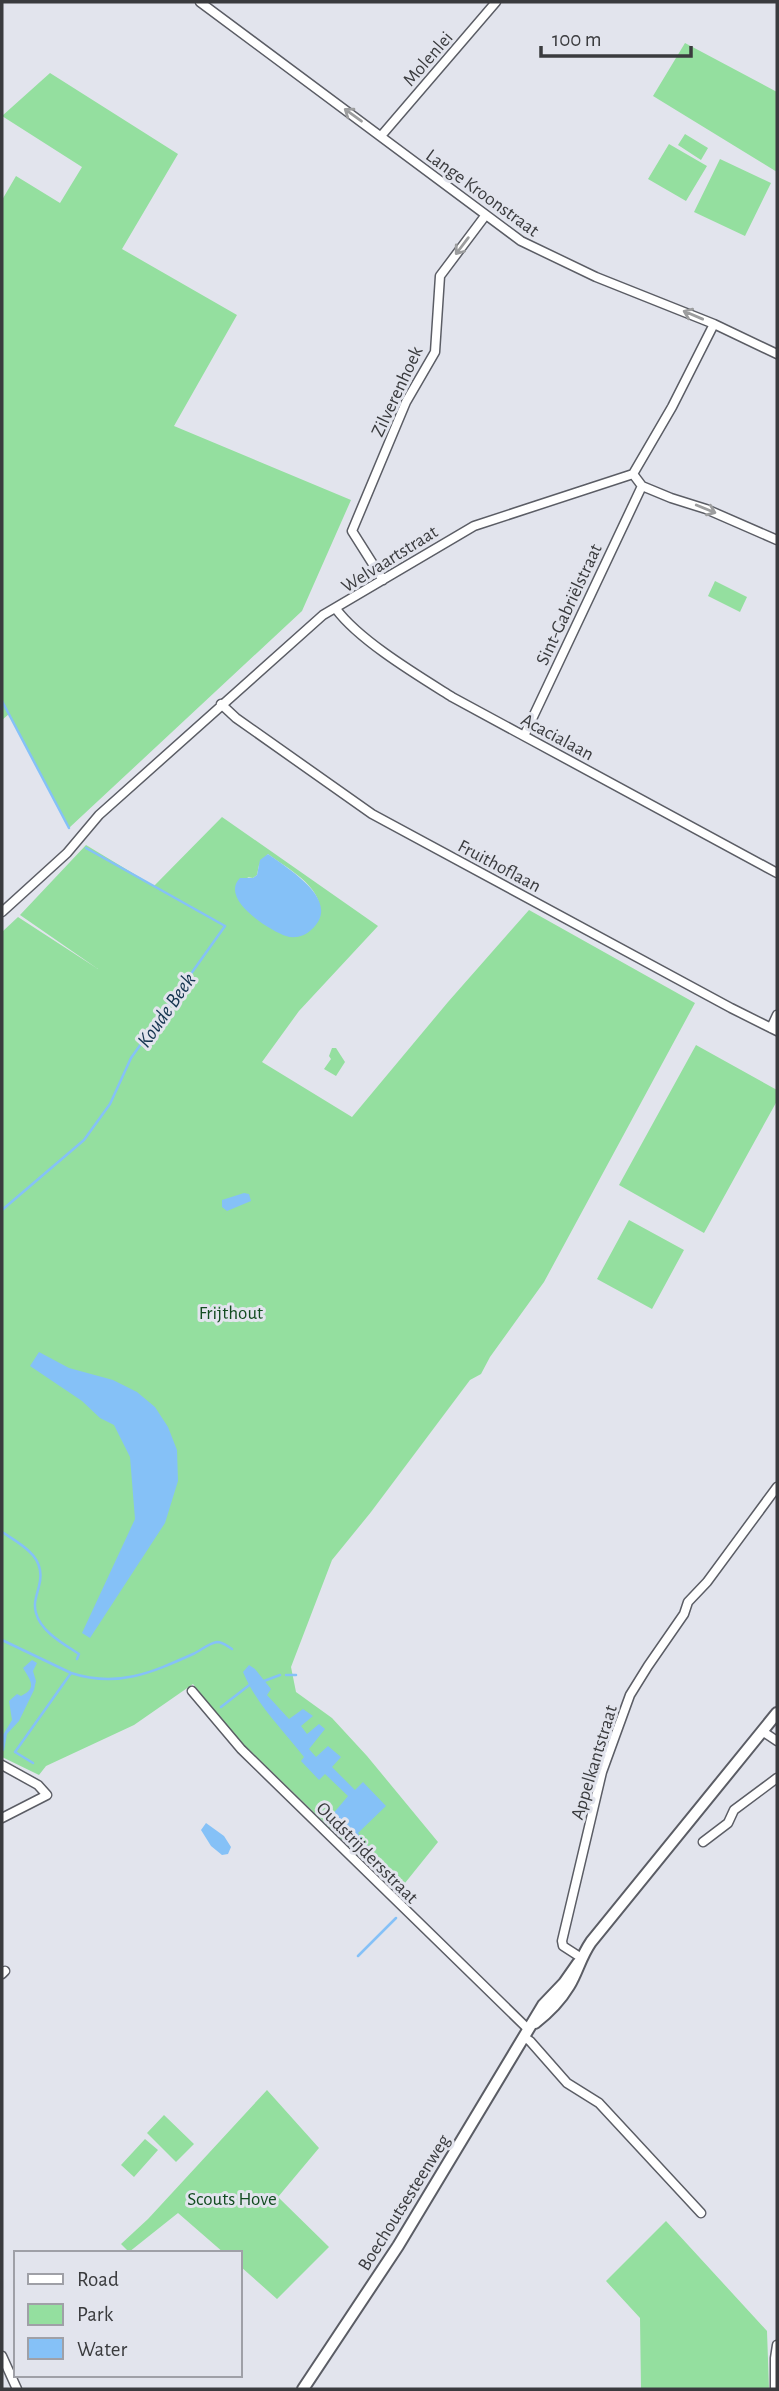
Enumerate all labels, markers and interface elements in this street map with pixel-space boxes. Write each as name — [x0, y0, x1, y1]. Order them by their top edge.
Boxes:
scale bar — [541, 14, 692, 58]
street label: Molenlei — [400, 28, 457, 90]
text: 100 m — [552, 29, 602, 50]
one-way arrow — [344, 107, 363, 122]
street label: Lange Kroonstraat — [422, 146, 542, 240]
one-way arrow — [455, 236, 469, 255]
one-way arrow — [683, 308, 705, 321]
street label: Zilverenhoek — [368, 343, 427, 440]
one-way arrow — [695, 503, 716, 516]
street label: Welvaartstraat — [338, 522, 441, 596]
street label: Sint-Gabriëlstraat — [533, 541, 606, 668]
street label: Acacialaan — [518, 710, 597, 764]
street label: Fruithoflaan — [455, 837, 544, 896]
water label: Koude Beek — [133, 969, 200, 1051]
park label: Frijthout — [199, 1304, 263, 1323]
street label: Appelkantstraat — [568, 1703, 621, 1822]
street label: Oudstrijdersstraat — [313, 1799, 421, 1907]
street label: Boechoutsesteenweg — [355, 2131, 454, 2274]
park label: Scouts Hove — [187, 2190, 277, 2209]
legend — [14, 2251, 242, 2377]
text: Road — [77, 2269, 119, 2290]
text: Park — [77, 2304, 114, 2325]
text: Water — [77, 2339, 127, 2360]

